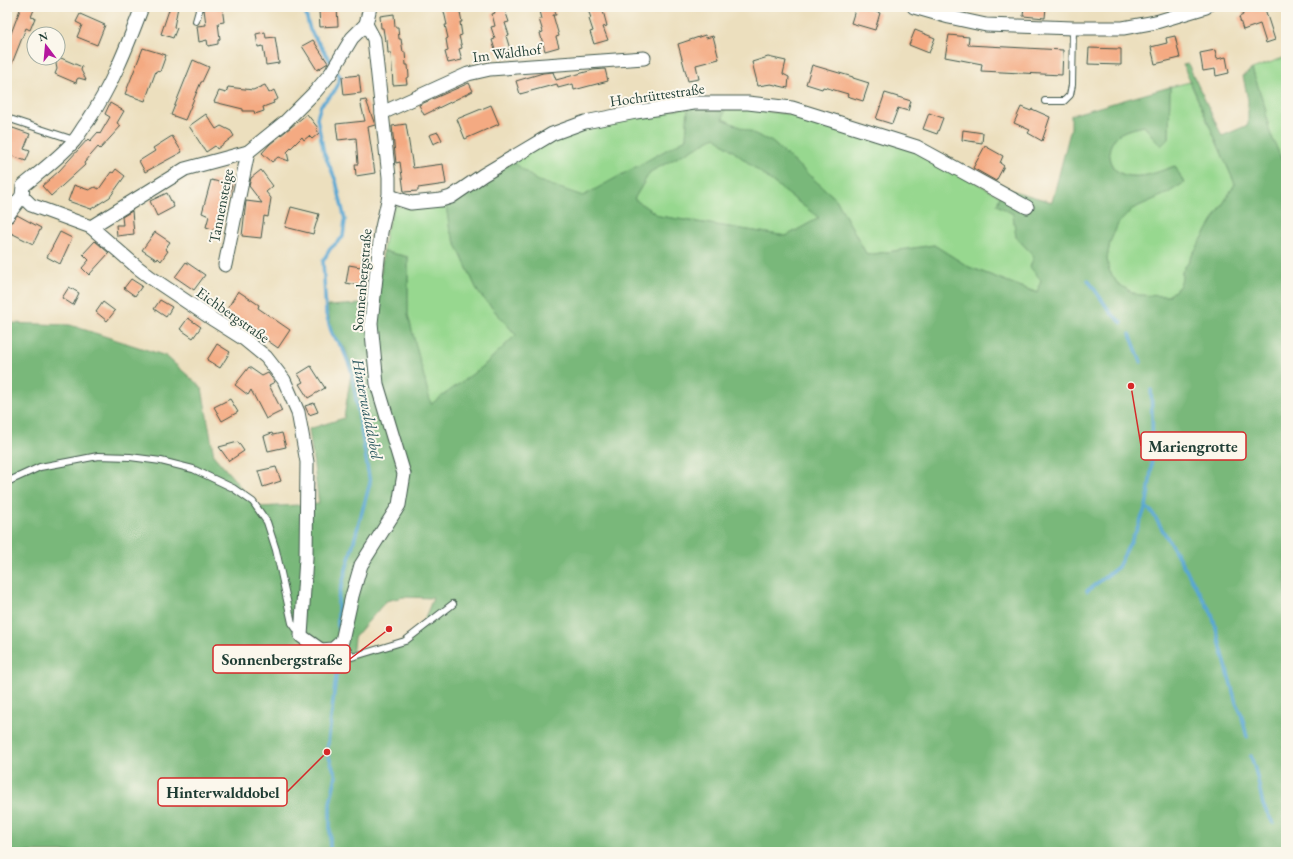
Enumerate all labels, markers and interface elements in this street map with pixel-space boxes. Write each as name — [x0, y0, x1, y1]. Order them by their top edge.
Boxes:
north arrow — [26, 26, 66, 66]
text: N — [37, 28, 50, 44]
street label: Im Waldhof — [471, 39, 545, 66]
street label: Hochrüttestraße — [608, 78, 706, 111]
street label: Tannensteige — [204, 167, 237, 245]
street label: Sonnenbergstraße — [348, 228, 375, 332]
street label: Eichbergstraße — [193, 282, 274, 347]
water label: Hinterwalddobel — [347, 356, 388, 462]
callout: Mariengrotte — [1141, 432, 1246, 460]
text: Mariengrotte — [1148, 436, 1238, 457]
callout: Sonnenbergstraße — [213, 645, 350, 673]
text: Sonnenbergstraße — [221, 649, 343, 670]
callout: Hinterwalddobel — [158, 778, 287, 806]
text: Hinterwalddobel — [166, 782, 280, 803]

